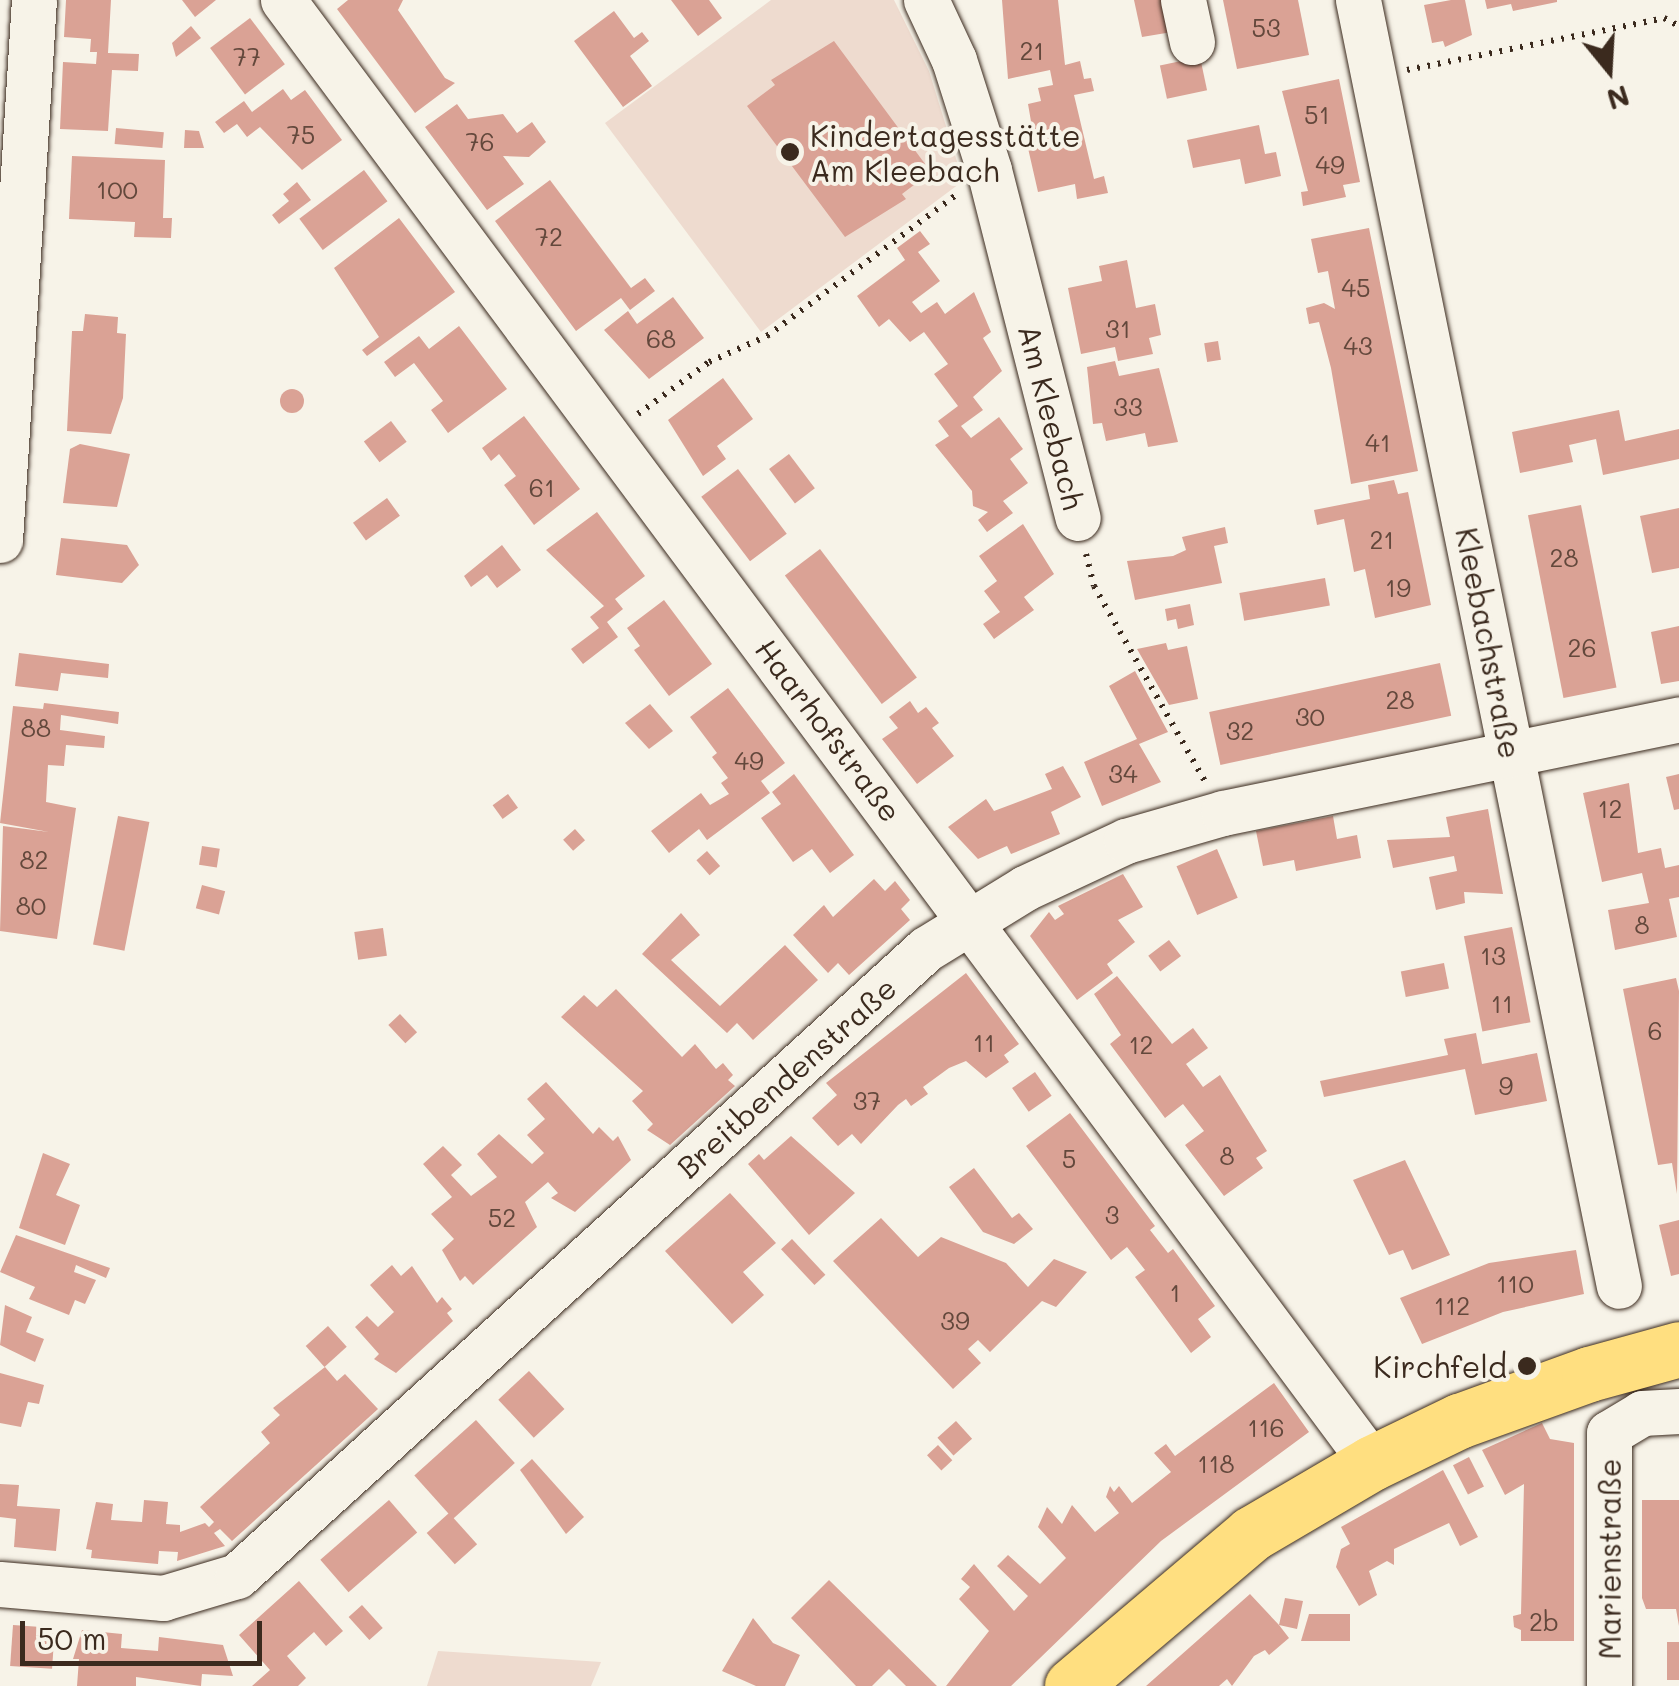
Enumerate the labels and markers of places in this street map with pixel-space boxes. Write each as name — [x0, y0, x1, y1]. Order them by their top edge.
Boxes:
place label: Kindertagesstätte Am Kleebach — [810, 117, 1081, 188]
marker: Kindertagesstätte Am Kleebach — [779, 141, 801, 163]
place label: Kirchfeld — [1373, 1348, 1507, 1384]
marker: Kirchfeld — [1516, 1355, 1538, 1377]

